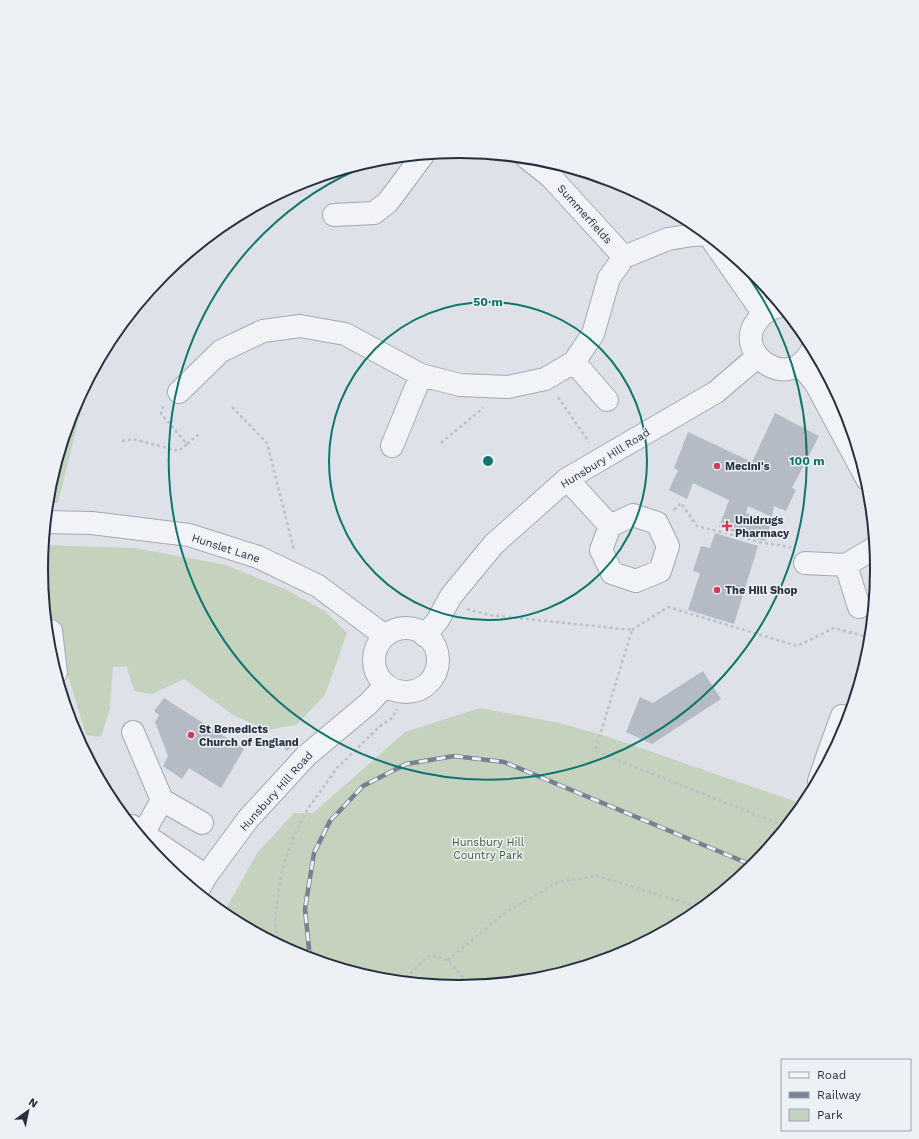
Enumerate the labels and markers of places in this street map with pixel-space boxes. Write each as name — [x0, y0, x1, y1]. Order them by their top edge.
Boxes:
centre of rings — [481, 454, 495, 468]
place label: Mecini's — [725, 460, 770, 473]
marker: Mecini's — [712, 461, 722, 471]
place label: Unidrugs Pharmacy — [735, 514, 790, 540]
marker: Unidrugs Pharmacy — [722, 521, 732, 531]
place label: The Hill Shop — [725, 584, 797, 597]
marker: The Hill Shop — [712, 585, 722, 595]
place label: St Benedicts Church of England — [199, 723, 299, 749]
marker: St Benedicts Church of England — [186, 730, 196, 740]

